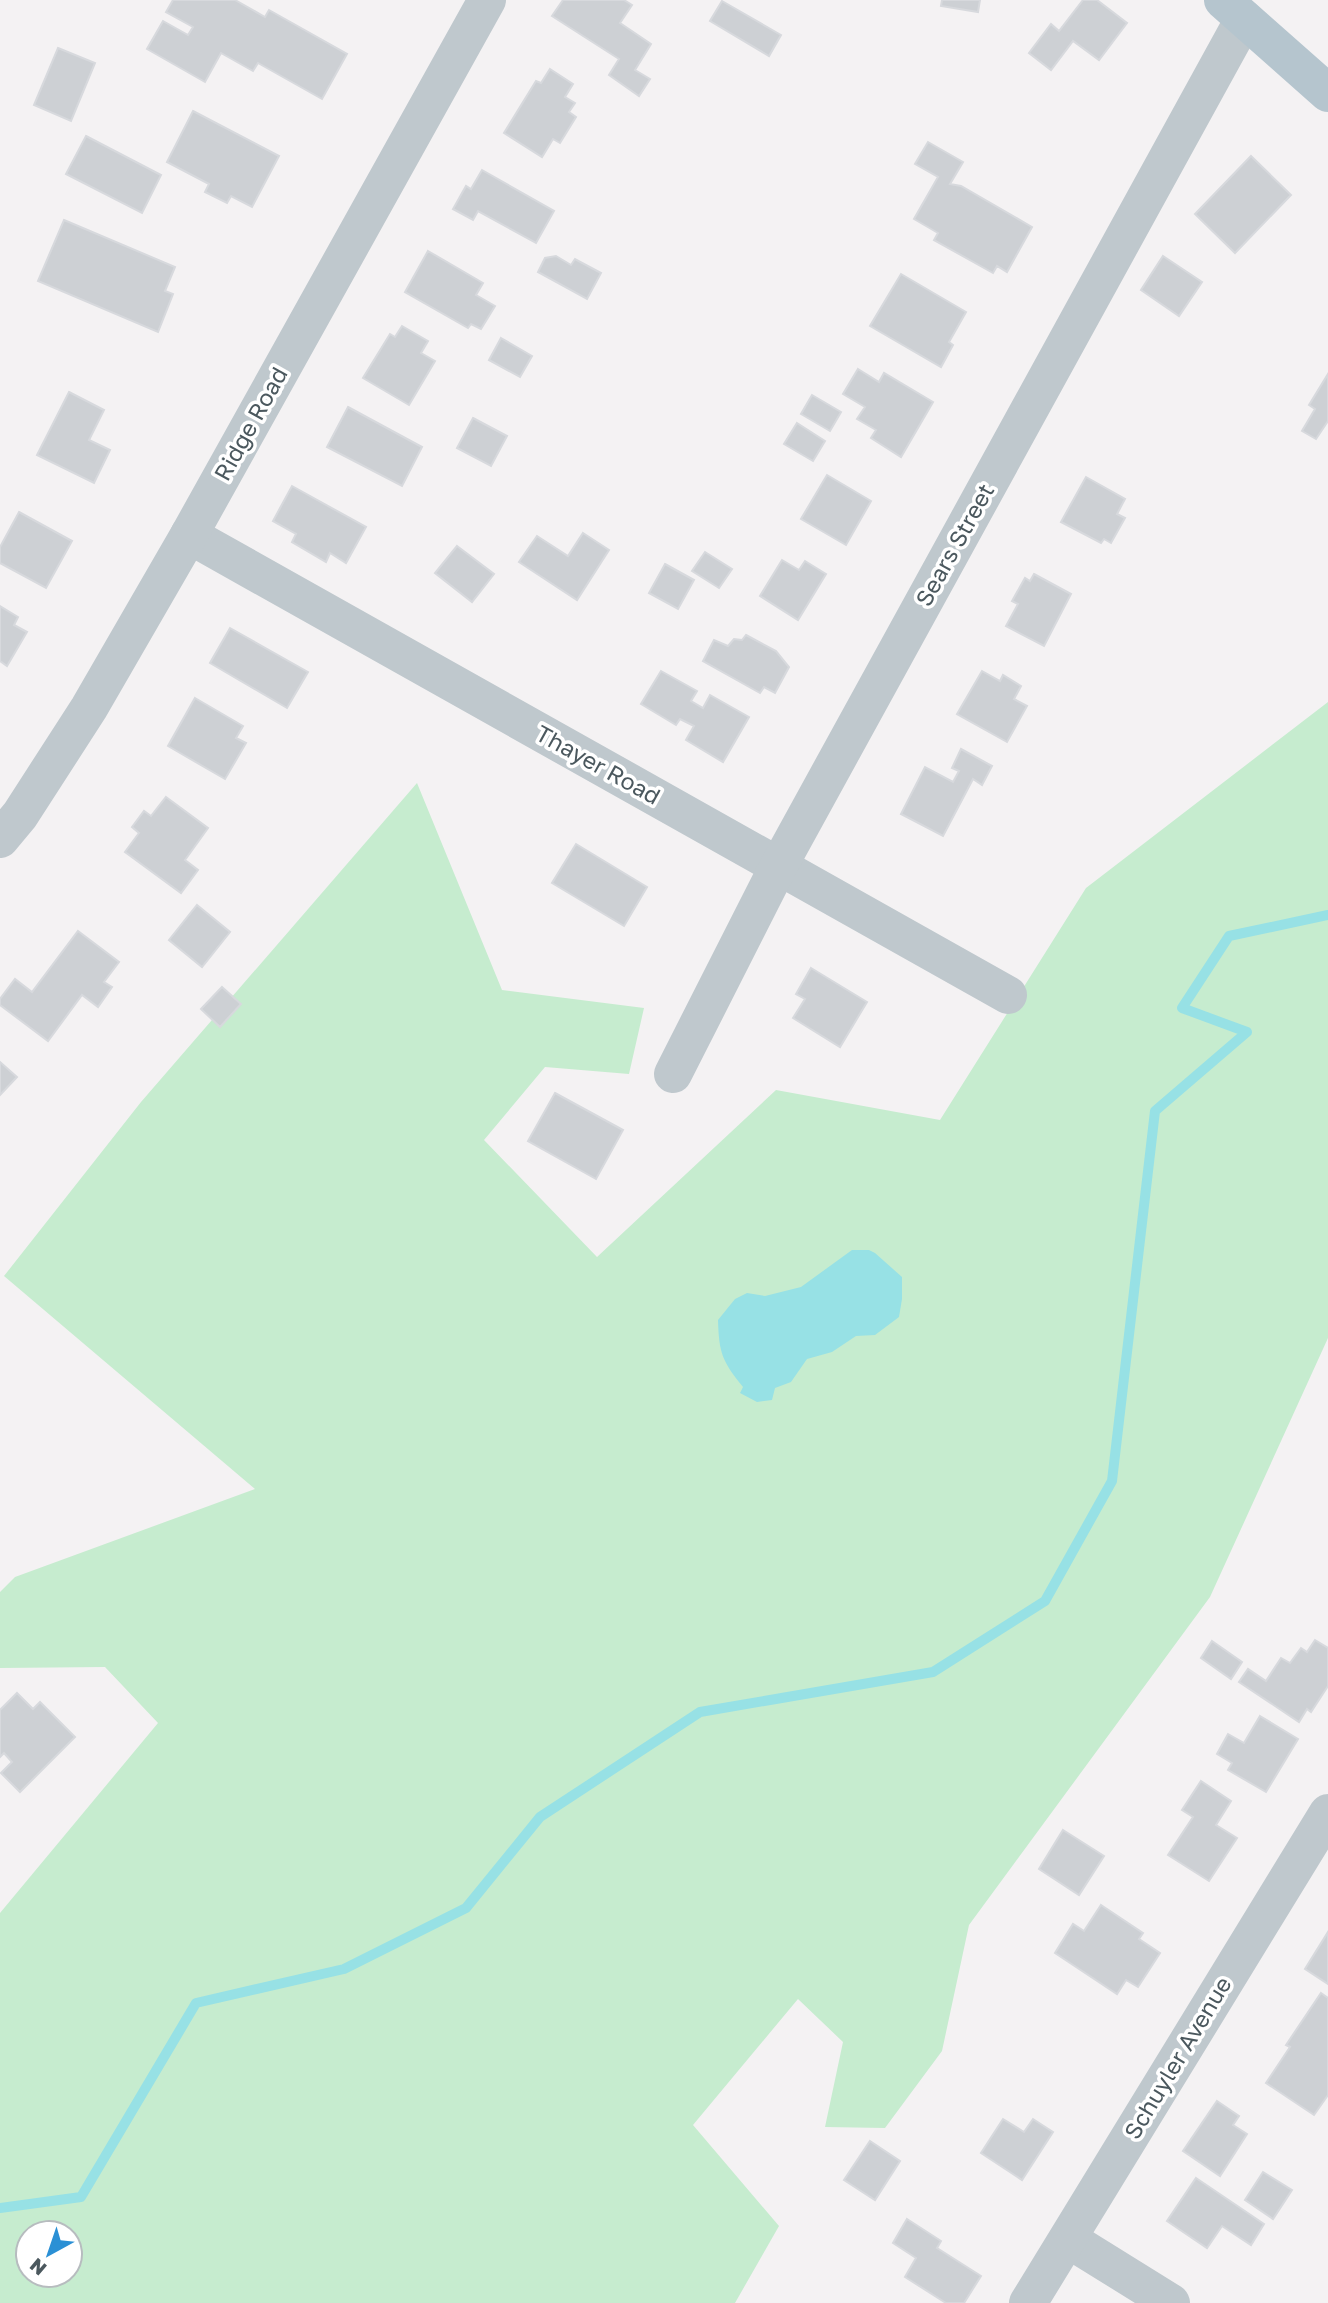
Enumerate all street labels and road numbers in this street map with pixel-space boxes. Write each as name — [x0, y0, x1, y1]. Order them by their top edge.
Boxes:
street label: Ridge Road — [207, 362, 293, 485]
street label: Sears Street — [909, 478, 999, 611]
street label: Thayer Road — [531, 718, 666, 810]
street label: Schuyler Avenue — [1118, 1971, 1237, 2144]

